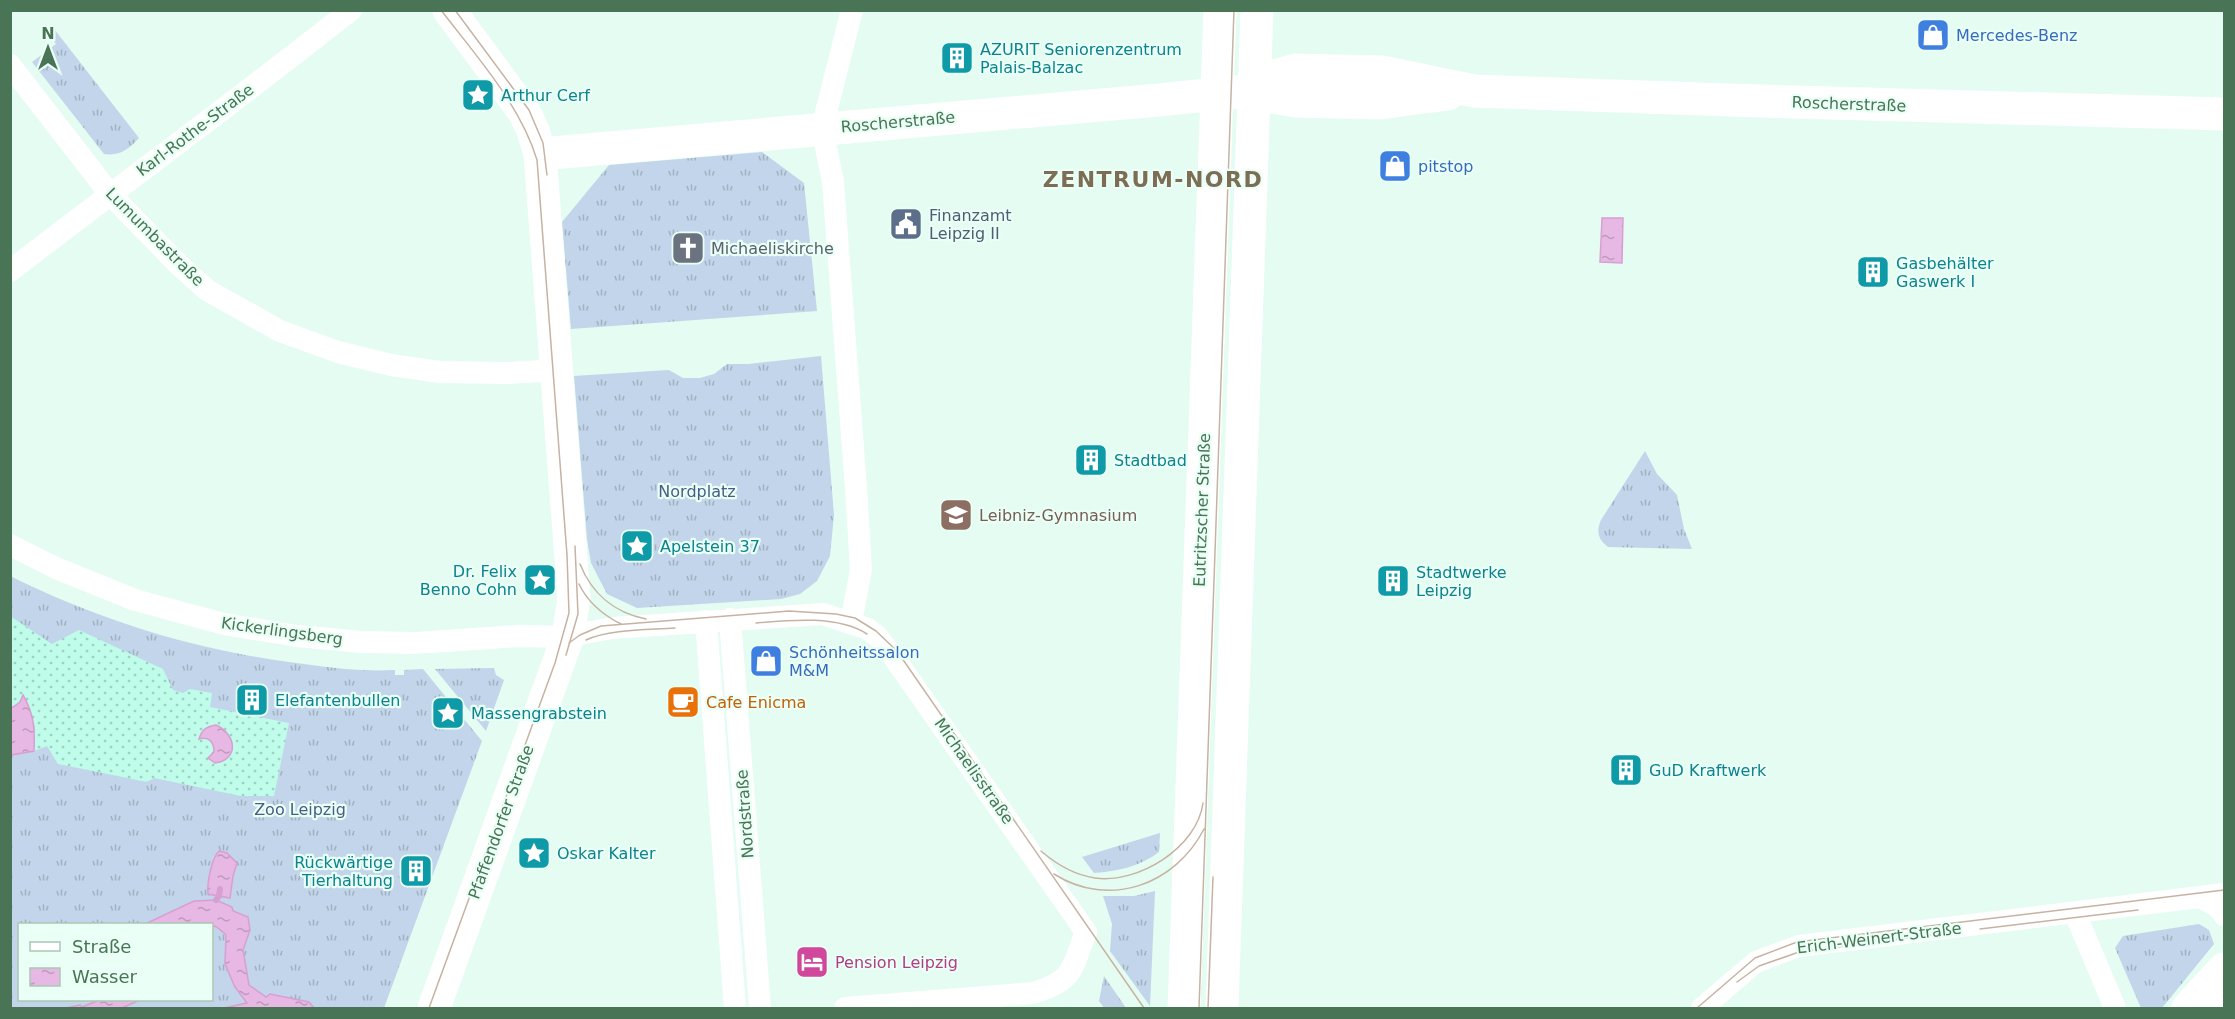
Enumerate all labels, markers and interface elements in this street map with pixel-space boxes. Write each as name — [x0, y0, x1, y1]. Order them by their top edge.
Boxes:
shop icon: Mercedes-Benz — [1915, 17, 1951, 53]
north arrow — [18, 18, 78, 78]
text: N — [41, 24, 55, 43]
place label: Mercedes-Benz — [1956, 26, 2077, 45]
building icon: AZURIT Seniorenzentrum Palais-Balzac — [939, 40, 975, 76]
place label: AZURIT Seniorenzentrum Palais-Balzac — [980, 40, 1182, 77]
place icon: Arthur Cerf — [460, 77, 496, 113]
street label: Karl-Rothe-Straße — [133, 80, 257, 180]
place label: Arthur Cerf — [501, 86, 590, 105]
street label: Roscherstraße — [1791, 93, 1907, 115]
street label: Roscherstraße — [840, 108, 956, 136]
shop icon: pitstop — [1377, 148, 1413, 184]
place label: pitstop — [1418, 157, 1473, 176]
district label: ZENTRUM-NORD — [1043, 167, 1263, 192]
street label: Lumumbastraße — [102, 184, 208, 290]
public building icon: Finanzamt Leipzig II — [888, 206, 924, 242]
place label: Finanzamt Leipzig II — [929, 206, 1012, 243]
church icon: Michaeliskirche — [670, 230, 706, 266]
place label: Michaeliskirche — [711, 239, 834, 258]
building icon: Gasbehälter Gaswerk I — [1855, 254, 1891, 290]
place label: Gasbehälter Gaswerk I — [1896, 254, 1994, 291]
street label: Eutritzscher Straße — [1190, 433, 1214, 587]
building icon: Stadtbad — [1073, 442, 1109, 478]
place label: Stadtbad — [1114, 451, 1187, 470]
park label: Nordplatz — [658, 482, 736, 501]
school or university icon: Leibniz-Gymnasium — [938, 497, 974, 533]
place label: Leibniz-Gymnasium — [979, 506, 1137, 525]
place icon: Apelstein 37 — [619, 528, 655, 564]
place label: Apelstein 37 — [660, 537, 760, 556]
place label: Dr. Felix Benno Cohn — [420, 562, 517, 599]
place icon: Dr. Felix Benno Cohn — [522, 562, 558, 598]
building icon: Stadtwerke Leipzig — [1375, 563, 1411, 599]
place label: Stadtwerke Leipzig — [1416, 563, 1507, 600]
street label: Kickerlingsberg — [220, 613, 344, 649]
shop icon: Schönheitssalon M&M — [748, 643, 784, 679]
place label: Schönheitssalon M&M — [789, 643, 920, 680]
building icon: Elefantenbullen — [234, 682, 270, 718]
cafe icon: Cafe Enicma — [665, 684, 701, 720]
place label: Elefantenbullen — [275, 691, 400, 710]
place label: Cafe Enicma — [706, 693, 806, 712]
place icon: Massengrabstein — [430, 695, 466, 731]
place label: Massengrabstein — [471, 704, 607, 723]
street label: Michaelisstraße — [930, 714, 1018, 828]
street label: Pfaffendorfer Straße — [464, 742, 538, 902]
building icon: GuD Kraftwerk — [1608, 752, 1644, 788]
place label: GuD Kraftwerk — [1649, 761, 1767, 780]
street label: Nordstraße — [732, 769, 758, 859]
park label: Zoo Leipzig — [254, 800, 346, 819]
place icon: Oskar Kalter — [516, 835, 552, 871]
place label: Oskar Kalter — [557, 844, 656, 863]
place label: Rückwärtige Tierhaltung — [294, 853, 393, 890]
building icon: Rückwärtige Tierhaltung — [398, 853, 434, 889]
street label: Erich-Weinert-Straße — [1796, 918, 1962, 958]
legend — [18, 923, 213, 1001]
text: Straße — [72, 936, 131, 957]
hotel icon: Pension Leipzig — [794, 944, 830, 980]
place label: Pension Leipzig — [835, 953, 958, 972]
text: Wasser — [72, 966, 138, 987]

